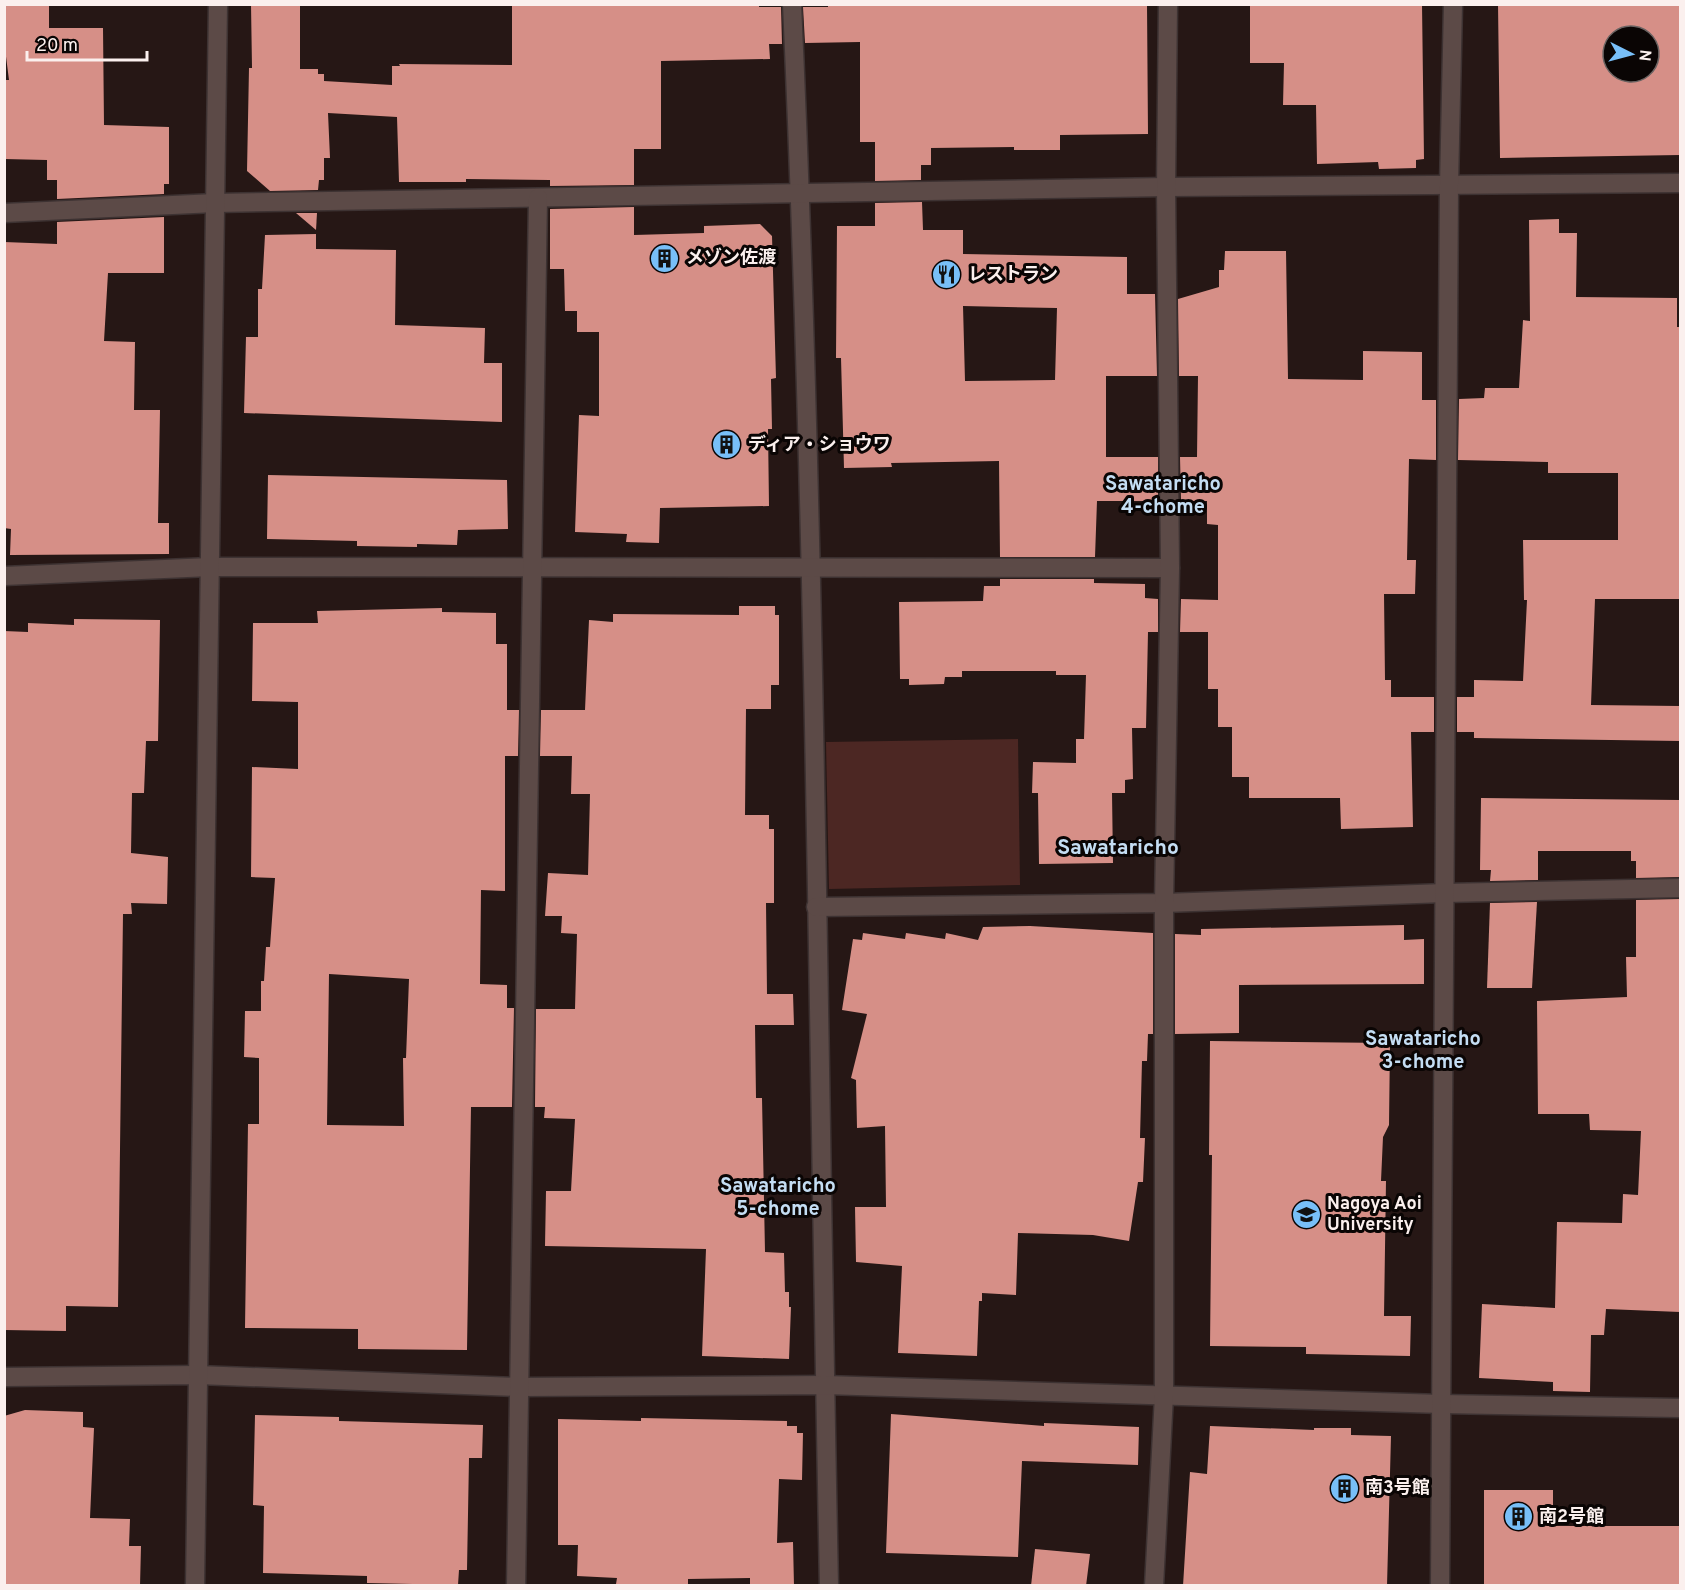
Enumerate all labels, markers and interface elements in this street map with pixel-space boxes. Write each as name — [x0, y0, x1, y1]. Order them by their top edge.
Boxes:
scale bar — [27, 24, 147, 62]
north arrow — [1601, 24, 1661, 84]
text: 20 m — [36, 35, 78, 58]
text: N — [1633, 49, 1654, 62]
building icon: メゾン佐渡 — [649, 242, 681, 274]
place label: メゾン佐渡 — [686, 247, 776, 270]
restaurant icon: レストラン — [931, 259, 963, 291]
place label: レストラン — [968, 264, 1058, 287]
building icon: ディア・ショウワ — [711, 429, 743, 461]
place label: ディア・ショウワ — [748, 434, 891, 457]
district label: Sawataricho 4-chome — [1105, 472, 1221, 521]
district label: Sawataricho — [1057, 835, 1179, 862]
district label: Sawataricho 3-chome — [1365, 1027, 1481, 1076]
district label: Sawataricho 5-chome — [720, 1174, 836, 1223]
place label: Nagoya Aoi University — [1327, 1193, 1422, 1237]
school or university icon: Nagoya Aoi University — [1290, 1198, 1322, 1230]
building icon: 南3号館 — [1328, 1472, 1360, 1504]
place label: 南3号館 — [1365, 1477, 1430, 1500]
building icon: 南2号館 — [1502, 1501, 1534, 1533]
place label: 南2号館 — [1539, 1506, 1604, 1529]

